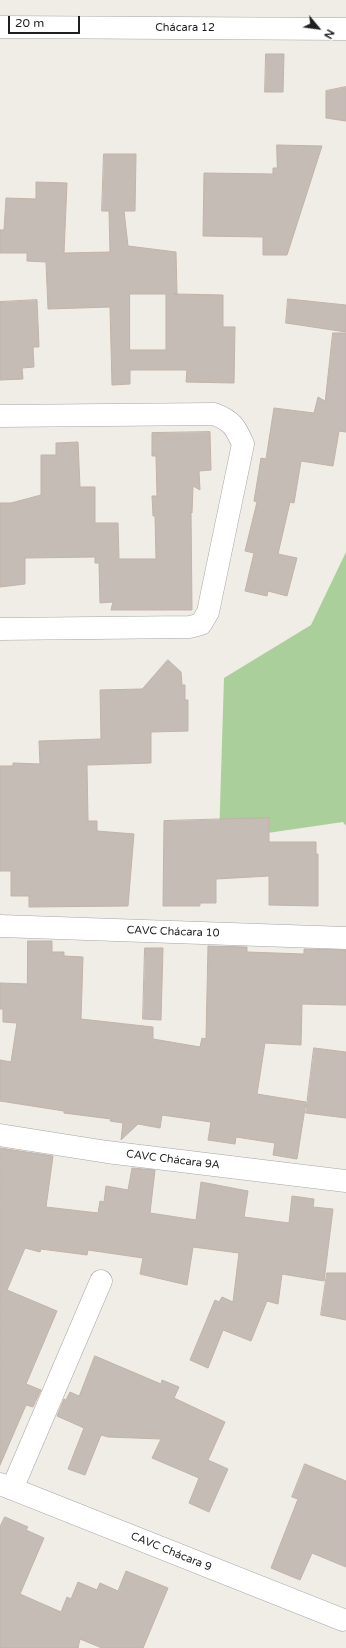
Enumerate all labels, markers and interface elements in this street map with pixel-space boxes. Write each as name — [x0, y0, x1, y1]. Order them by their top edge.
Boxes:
scale bar — [10, 8, 82, 34]
north arrow — [298, 8, 338, 48]
text: 20 m — [15, 16, 44, 30]
street label: Chácara 12 — [155, 21, 215, 35]
text: N — [321, 27, 337, 41]
street label: CAVC Chácara 10 — [126, 924, 220, 940]
street label: CAVC Chácara 9A — [125, 1148, 221, 1172]
street label: CAVC Chácara 9 — [129, 1530, 213, 1574]

